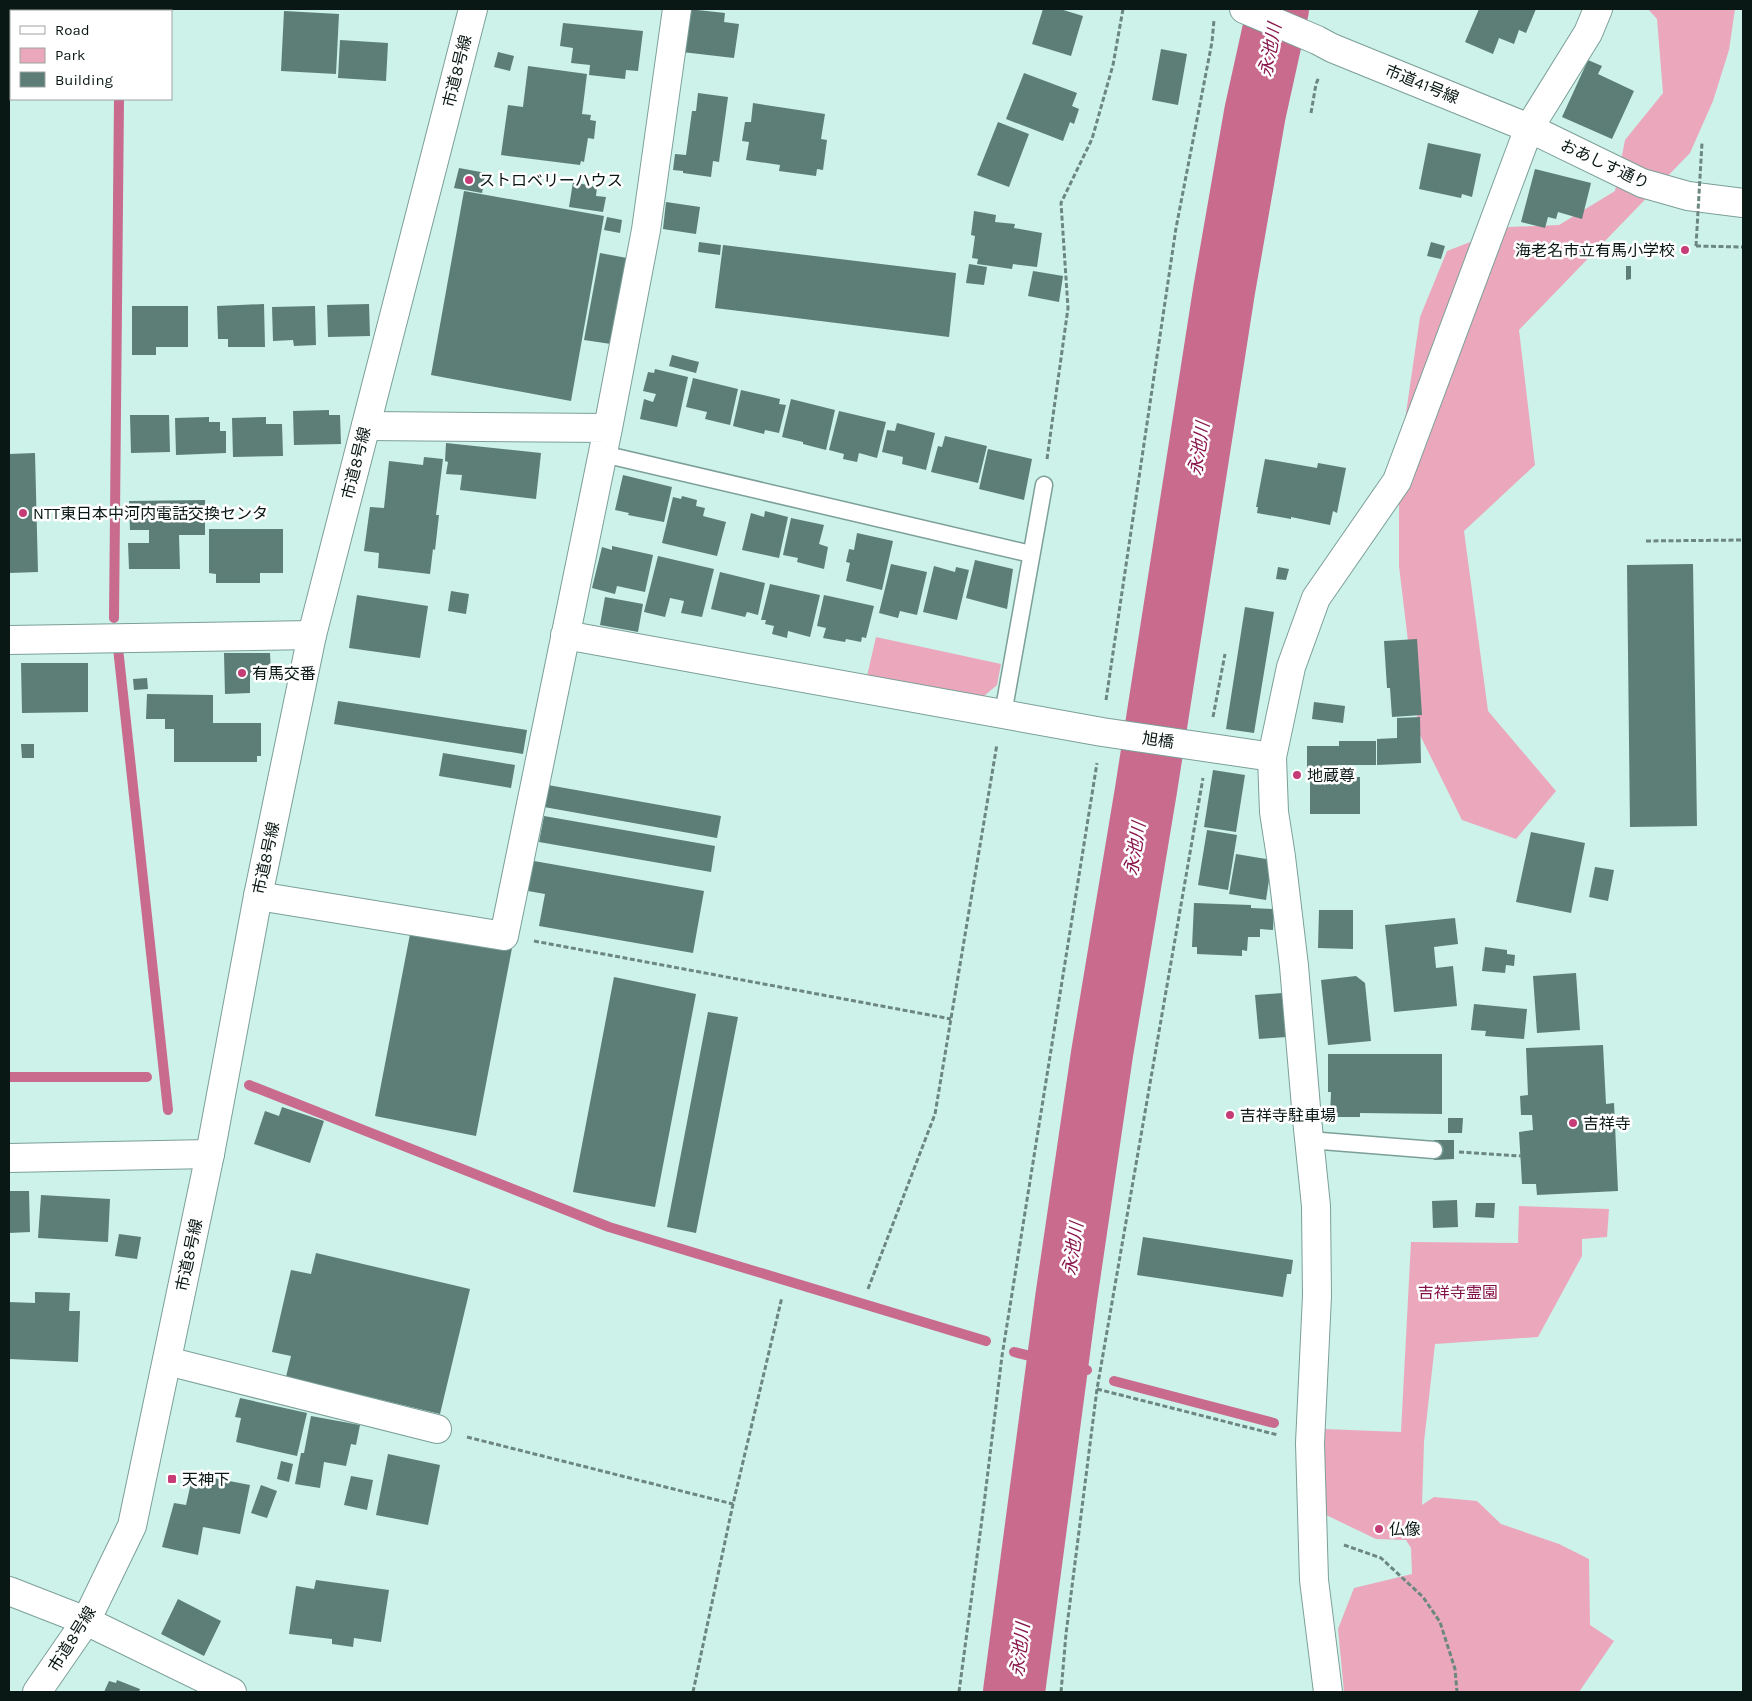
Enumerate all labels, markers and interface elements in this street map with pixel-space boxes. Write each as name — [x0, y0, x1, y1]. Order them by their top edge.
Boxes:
legend — [10, 10, 172, 100]
water label: 永池川 — [1254, 19, 1286, 79]
text: Road — [55, 21, 90, 39]
street label: 市道8号線 — [439, 33, 475, 109]
text: Park — [55, 46, 85, 64]
street label: 市道41号線 — [1382, 61, 1462, 107]
text: Building — [55, 71, 113, 89]
street label: おあしす通り — [1558, 135, 1652, 193]
place label: ストロベリーハウス — [479, 171, 623, 190]
marker: ストロベリーハウス — [463, 174, 475, 186]
place label: 海老名市立有馬小学校 — [1515, 241, 1675, 260]
marker: 海老名市立有馬小学校 — [1679, 244, 1691, 256]
water label: 永池川 — [1184, 419, 1214, 477]
street label: 市道8号線 — [338, 425, 374, 501]
place label: NTT東日本中河内電話交換センタ — [33, 504, 268, 523]
marker: NTT東日本中河内電話交換センタ — [17, 507, 29, 519]
place label: 有馬交番 — [252, 664, 316, 683]
marker: 有馬交番 — [236, 667, 248, 679]
street label: 旭橋 — [1141, 728, 1175, 752]
place label: 地蔵尊 — [1307, 766, 1355, 785]
marker: 地蔵尊 — [1291, 769, 1303, 781]
water label: 永池川 — [1120, 819, 1150, 877]
street label: 市道8号線 — [249, 820, 283, 896]
place label: 吉祥寺駐車場 — [1240, 1106, 1336, 1125]
marker: 吉祥寺駐車場 — [1224, 1109, 1236, 1121]
place label: 吉祥寺 — [1583, 1114, 1631, 1133]
marker: 吉祥寺 — [1567, 1117, 1579, 1129]
street label: 市道8号線 — [172, 1217, 206, 1293]
water label: 永池川 — [1058, 1219, 1088, 1277]
park label: 吉祥寺霊園 — [1418, 1283, 1498, 1302]
place label: 天神下 — [182, 1470, 230, 1489]
marker: 天神下 — [166, 1473, 178, 1485]
place label: 仏像 — [1389, 1520, 1421, 1539]
marker: 仏像 — [1373, 1523, 1385, 1535]
street label: 市道8号線 — [44, 1603, 100, 1675]
water label: 永池川 — [1006, 1620, 1034, 1678]

